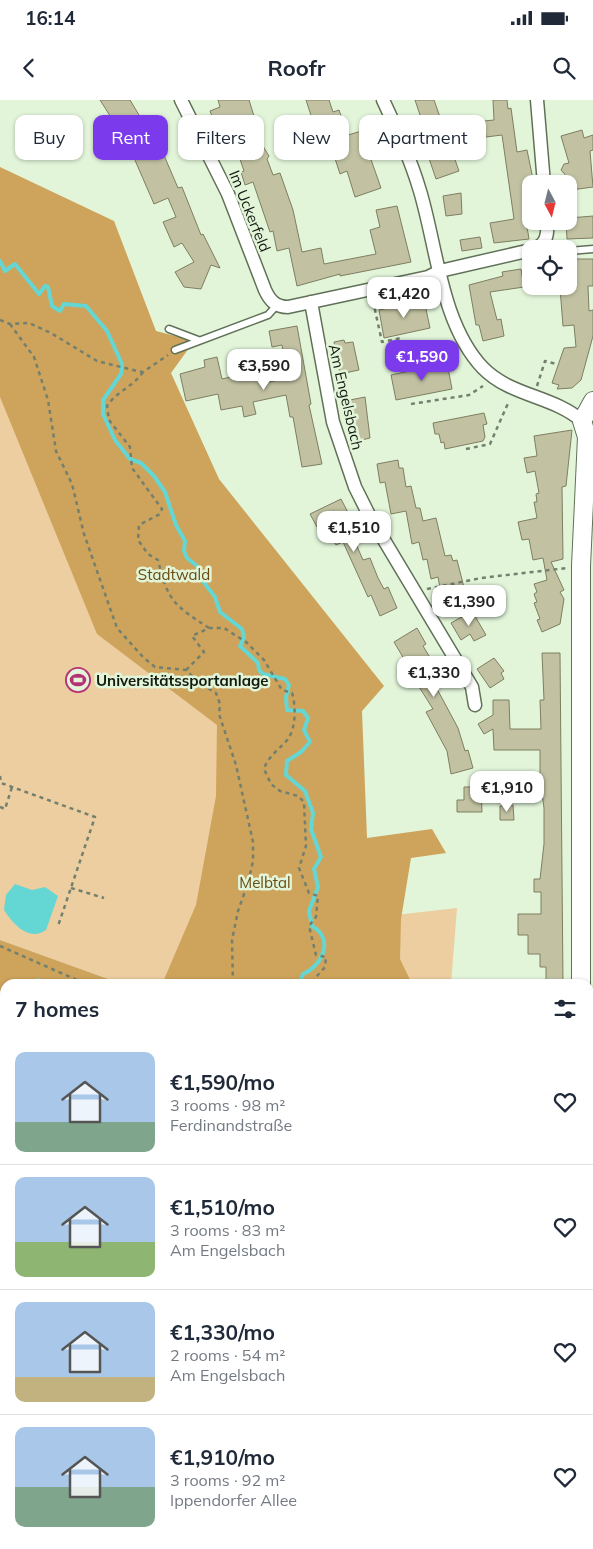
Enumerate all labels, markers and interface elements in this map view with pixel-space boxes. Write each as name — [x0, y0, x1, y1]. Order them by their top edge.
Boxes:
text: 16:14 — [25, 6, 75, 30]
icon: back — [15, 54, 43, 82]
text: Roofr — [268, 54, 325, 82]
icon: search — [550, 54, 578, 82]
chip: Buy — [15, 115, 83, 160]
chip: Rent — [93, 115, 168, 160]
chip: Filters — [178, 115, 264, 160]
chip: New — [274, 115, 349, 160]
chip: Apartment — [359, 115, 486, 160]
street label: Im Uckerfeld — [225, 167, 275, 255]
north arrow — [522, 175, 578, 230]
map controls — [522, 175, 577, 295]
button: locate — [522, 240, 577, 295]
pin: €1,420 — [363, 276, 445, 319]
text: €1,420 — [378, 283, 430, 303]
pin: €1,590 — [381, 340, 463, 382]
street label: Am Engelsbach — [325, 342, 367, 452]
text: €1,590 — [396, 346, 448, 366]
pin: €3,590 — [223, 348, 305, 391]
text: €3,590 — [238, 355, 290, 375]
pin: €1,510 — [313, 510, 395, 553]
text: €1,510 — [328, 517, 380, 537]
park label: Stadtwald — [138, 565, 210, 584]
pin: €1,390 — [428, 584, 510, 627]
text: €1,390 — [443, 591, 495, 611]
pin: €1,330 — [393, 656, 475, 698]
text: €1,330 — [408, 662, 460, 682]
sports icon: Universitätssportanlage — [65, 667, 91, 693]
place label: Universitätssportanlage — [96, 671, 269, 690]
pin: €1,910 — [466, 770, 548, 813]
text: €1,910 — [481, 777, 533, 797]
park label: Melbtal — [239, 873, 291, 892]
icon: filters — [551, 995, 579, 1023]
text: 7 homes — [15, 996, 99, 1022]
text: €1,590/mo — [170, 1069, 275, 1095]
icon: home — [55, 1072, 115, 1132]
icon: heart — [551, 1088, 579, 1116]
text: 3 rooms · 98 m² — [170, 1095, 285, 1115]
text: Ferdinandstraße — [170, 1115, 292, 1135]
text: €1,510/mo — [170, 1194, 275, 1220]
icon: home — [55, 1197, 115, 1257]
icon: heart — [551, 1213, 579, 1241]
text: 3 rooms · 83 m² — [170, 1220, 285, 1240]
text: Am Engelsbach — [170, 1240, 285, 1260]
text: €1,330/mo — [170, 1319, 275, 1345]
icon: home — [55, 1322, 115, 1382]
icon: heart — [551, 1338, 579, 1366]
text: 2 rooms · 54 m² — [170, 1345, 285, 1365]
text: Am Engelsbach — [170, 1365, 285, 1385]
text: €1,910/mo — [170, 1444, 275, 1470]
icon: home — [55, 1447, 115, 1507]
icon: heart — [551, 1463, 579, 1491]
text: 3 rooms · 92 m² — [170, 1470, 285, 1490]
text: Ippendorfer Allee — [170, 1490, 297, 1510]

